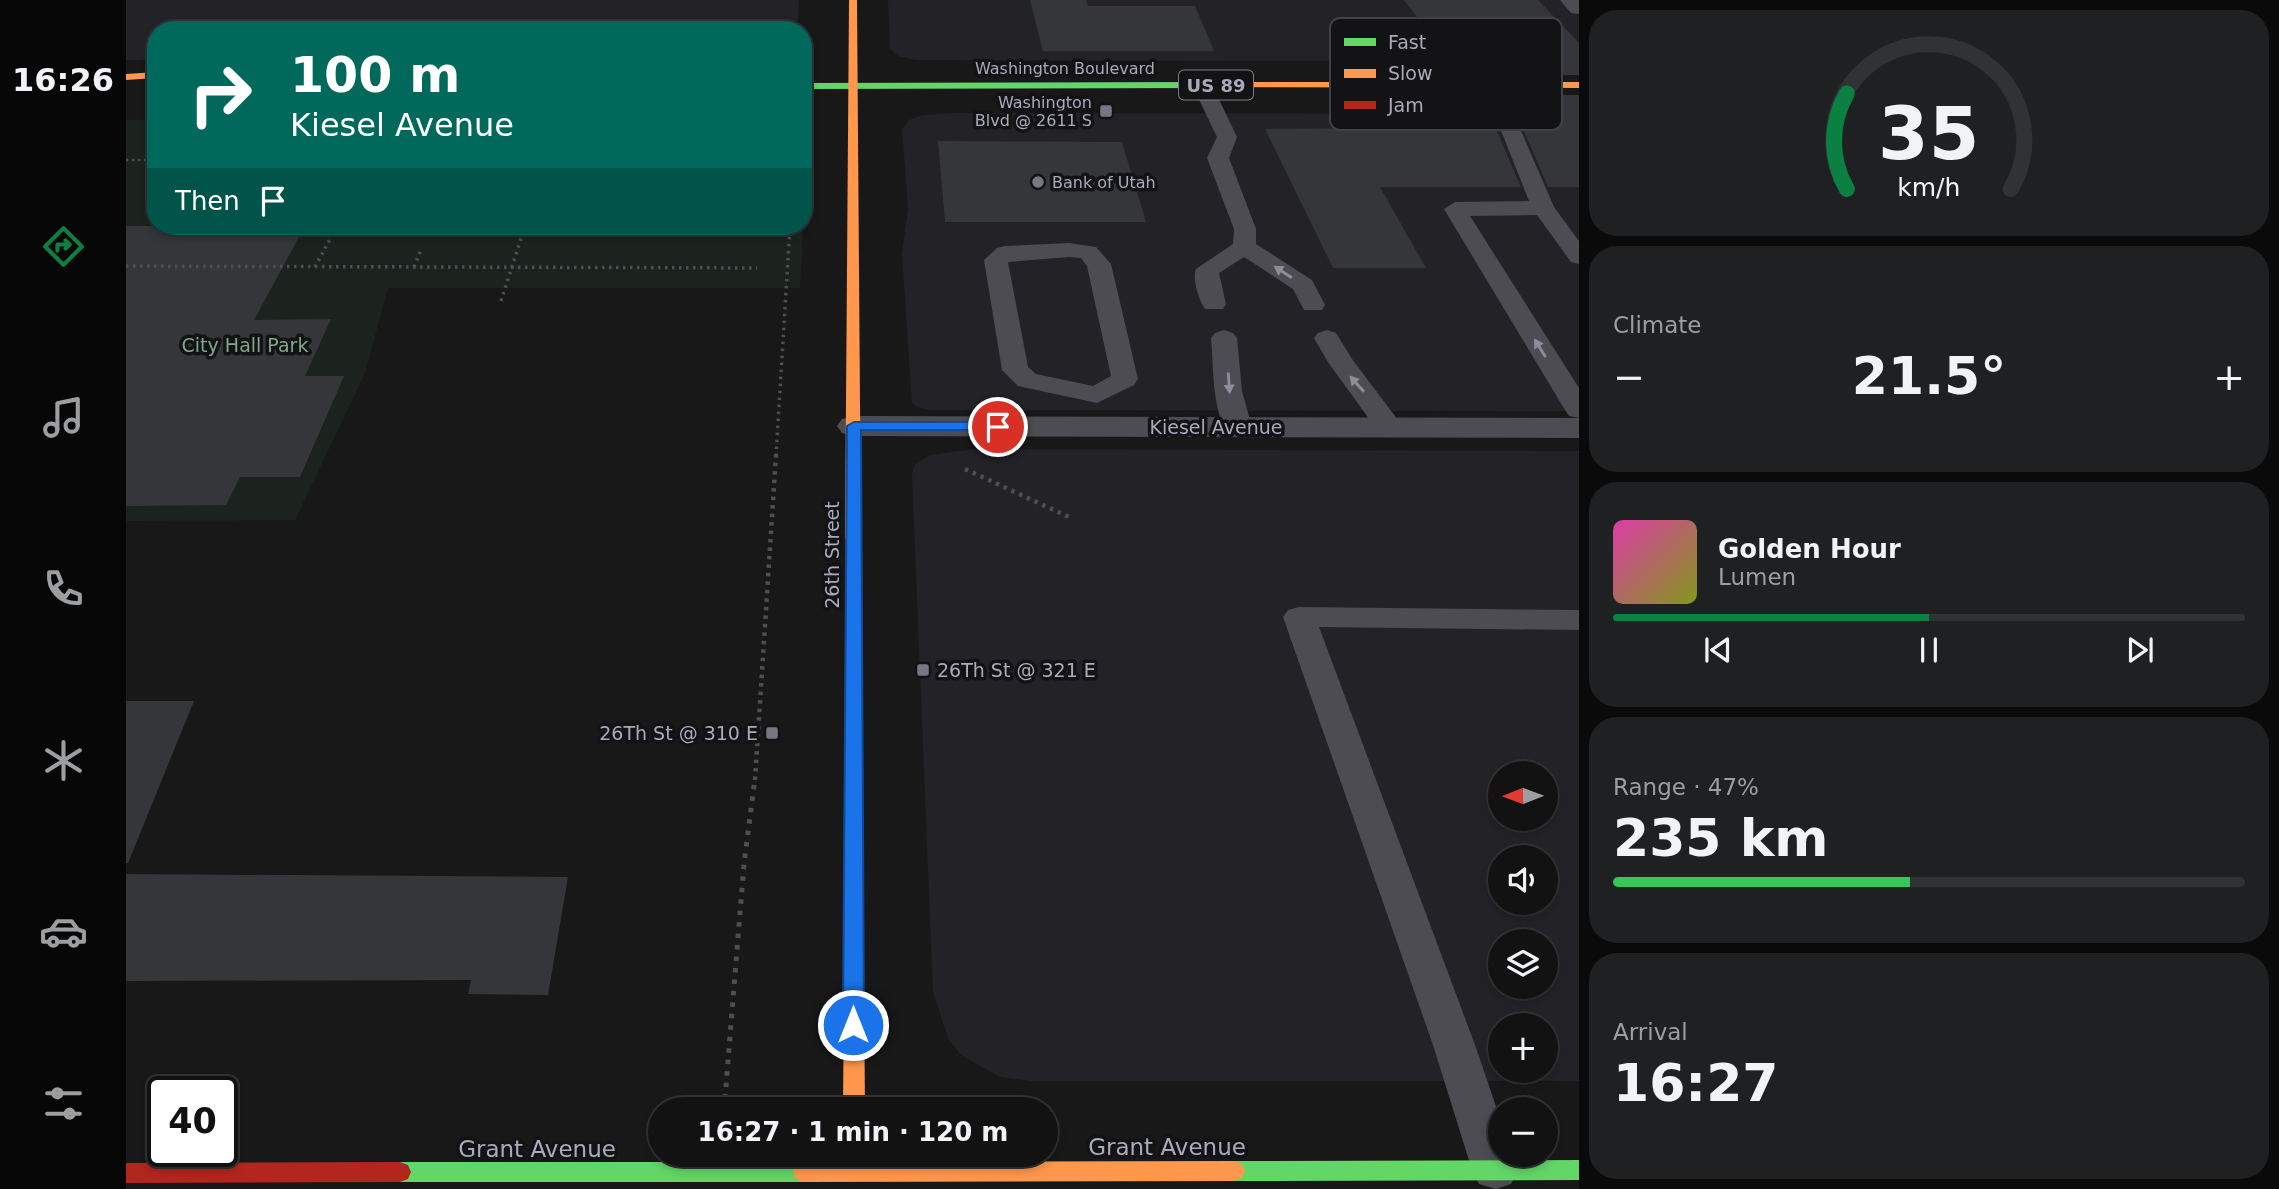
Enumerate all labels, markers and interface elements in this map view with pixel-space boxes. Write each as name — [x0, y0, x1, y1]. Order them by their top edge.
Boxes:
legend — [1330, 18, 1562, 130]
text: Fast — [1388, 31, 1426, 53]
text: 100 m — [290, 47, 460, 104]
icon: right — [175, 49, 266, 140]
street label: Washington Boulevard — [975, 59, 1155, 78]
text: 16:26 — [12, 61, 114, 99]
text: Slow — [1388, 62, 1433, 84]
road number: US 89 — [1179, 70, 1253, 100]
text: 35 — [1878, 91, 1980, 176]
place label: Washington Blvd @ 2611 S — [975, 93, 1092, 130]
text: Jam — [1387, 94, 1424, 116]
marker: Washington Blvd @ 2611 S — [1098, 103, 1114, 119]
text: Kiesel Avenue — [290, 106, 514, 144]
place label: Bank of Utah — [1052, 173, 1156, 192]
text: km/h — [1897, 173, 1961, 202]
marker: Bank of Utah — [1030, 174, 1046, 190]
icon: arrive — [254, 182, 292, 220]
text: Then — [175, 186, 240, 216]
icon: directions — [39, 222, 88, 271]
one-way arrow — [1273, 265, 1293, 278]
text: Climate — [1613, 312, 1702, 338]
park label: City Hall Park — [182, 334, 308, 356]
one-way arrow — [1534, 338, 1547, 358]
text: 21.5° — [1852, 346, 2006, 406]
text: − — [1613, 355, 1645, 399]
text: + — [2213, 355, 2245, 399]
one-way arrow — [1224, 372, 1235, 394]
one-way arrow — [1349, 375, 1365, 393]
icon: music — [39, 393, 88, 442]
pin — [968, 397, 1028, 457]
icon: arrive — [979, 408, 1017, 446]
street label: Kiesel Avenue — [1150, 416, 1282, 438]
street label: 26th Street — [821, 501, 843, 609]
text: Golden Hour — [1718, 534, 1901, 564]
icon: phone — [39, 564, 88, 613]
text: Lumen — [1718, 564, 1796, 590]
icon: previous — [1699, 631, 1737, 669]
icon: pause — [1910, 631, 1948, 669]
icon: next — [2121, 631, 2159, 669]
place label: 26Th St @ 321 E — [937, 659, 1096, 681]
marker: 26Th St @ 321 E — [915, 662, 931, 678]
place label: 26Th St @ 310 E — [599, 722, 758, 744]
marker: 26Th St @ 310 E — [764, 725, 780, 741]
icon: climate — [39, 736, 88, 785]
north arrow — [1488, 761, 1558, 831]
map controls — [1488, 761, 1558, 1167]
text: Range · 47% — [1613, 774, 1759, 800]
text: 235 km — [1613, 808, 1828, 868]
button: sound — [1488, 845, 1558, 915]
icon: car — [39, 907, 88, 956]
button: layers — [1488, 929, 1558, 999]
position arrow — [816, 988, 890, 1062]
button: + — [1488, 1013, 1558, 1083]
text: Arrival — [1613, 1019, 1688, 1045]
text: 16:27 — [1613, 1053, 1779, 1113]
speed limit sign: 40 — [147, 1076, 238, 1167]
icon: filters — [39, 1079, 88, 1128]
button: − — [1488, 1097, 1558, 1167]
text: 16:27 · 1 min · 120 m — [698, 1117, 1008, 1147]
street label: Grant Avenue — [1088, 1134, 1246, 1160]
street label: Grant Avenue — [458, 1136, 616, 1162]

